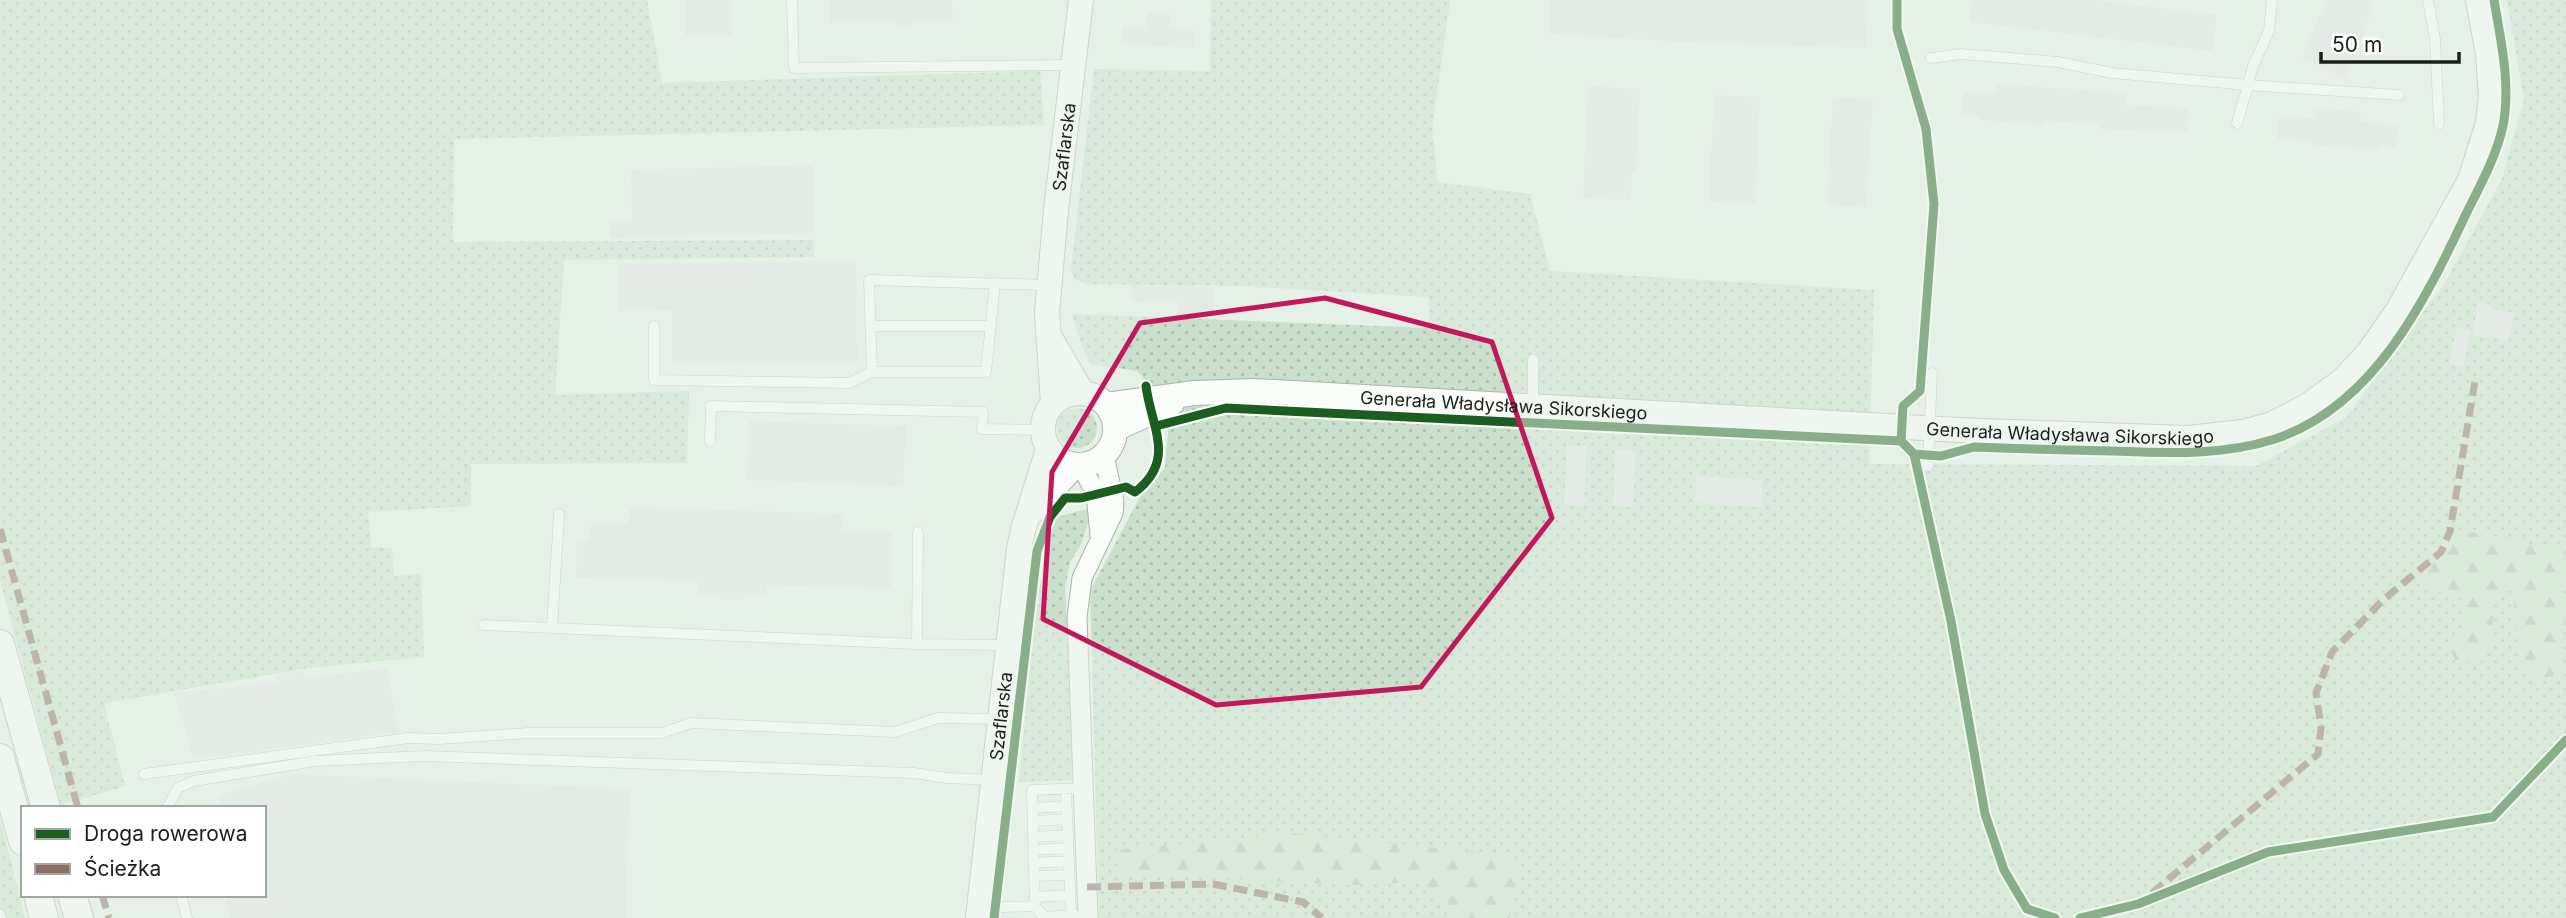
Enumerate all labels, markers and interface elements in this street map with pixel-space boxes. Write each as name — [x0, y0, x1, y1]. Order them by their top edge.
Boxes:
scale bar — [2321, 21, 2459, 65]
text: 50 m — [2332, 32, 2382, 57]
street label: Szaflarska — [1048, 102, 1079, 192]
street label: Generała Władysława Sikorskiego — [1359, 386, 1648, 423]
street label: Generała Władysława Sikorskiego — [1926, 418, 2215, 449]
street label: Szaflarska — [985, 671, 1016, 762]
legend — [21, 806, 266, 897]
text: Droga rowerowa — [84, 821, 247, 846]
text: Ścieżka — [84, 855, 161, 881]

